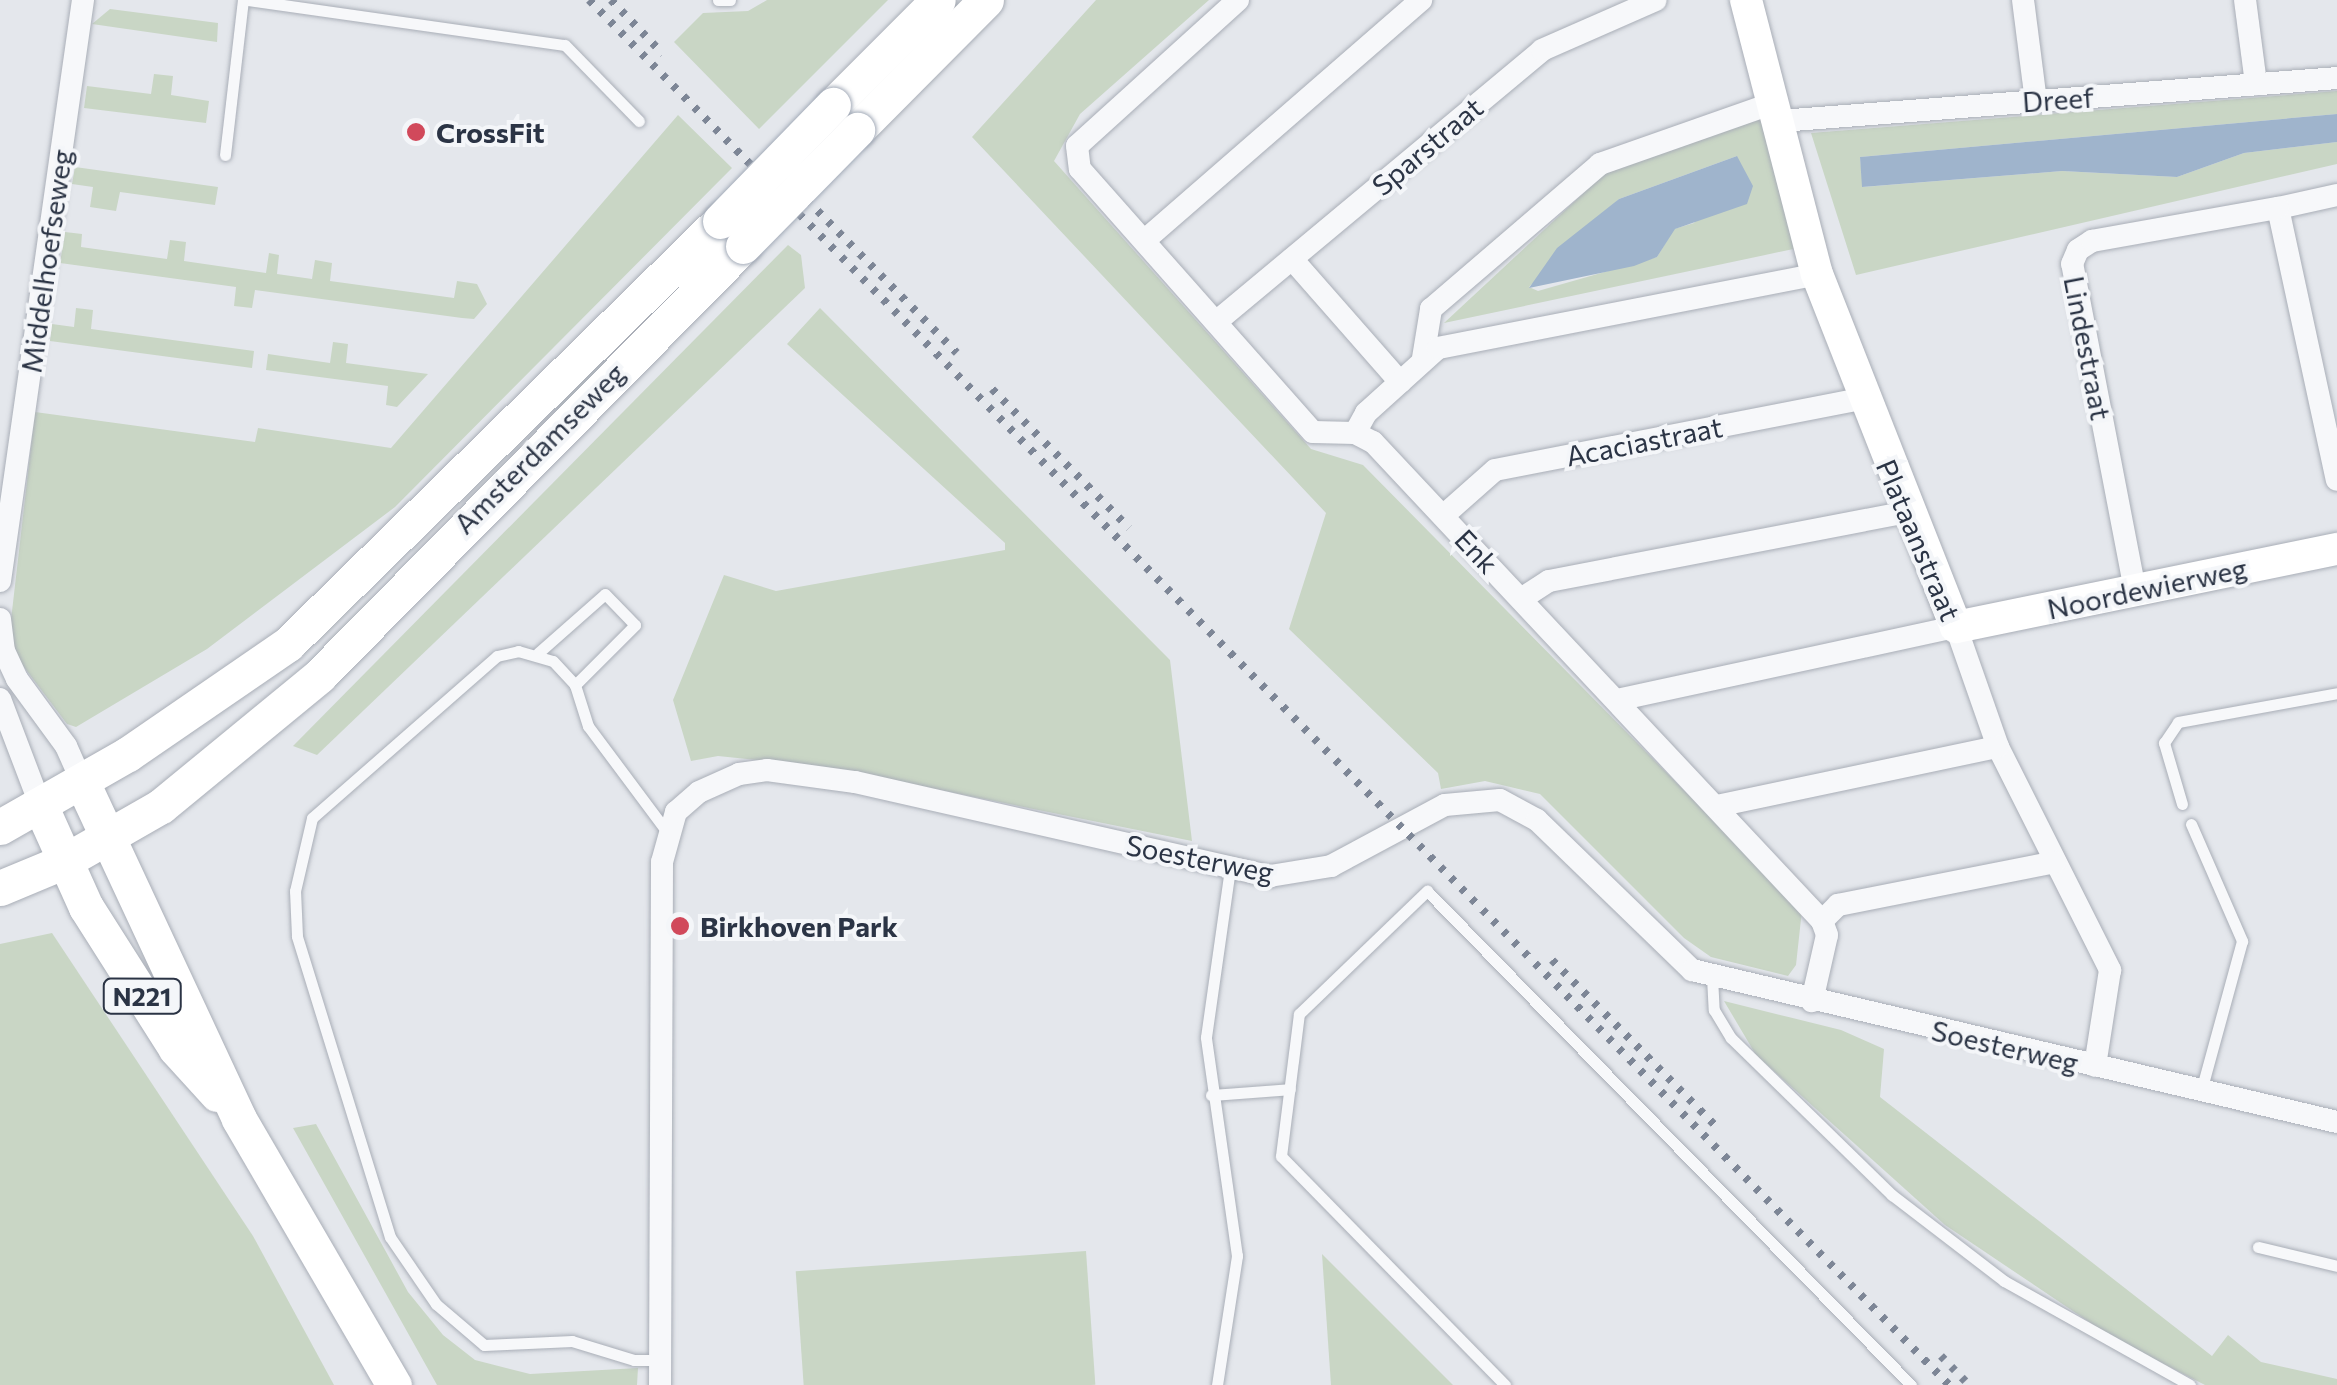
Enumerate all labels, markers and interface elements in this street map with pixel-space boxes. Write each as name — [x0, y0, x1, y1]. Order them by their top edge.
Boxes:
street label: Dreef — [2021, 80, 2095, 118]
street label: Sparstraat — [1365, 90, 1489, 202]
place label: CrossFit — [436, 115, 545, 149]
marker: CrossFit — [405, 121, 427, 143]
street label: Middelhoefseweg — [14, 147, 78, 375]
street label: Lindestraat — [2058, 273, 2118, 423]
street label: Amsterdamseweg — [447, 356, 631, 540]
street label: Acaciastraat — [1563, 409, 1725, 473]
street label: Plataanstraat — [1870, 454, 1968, 626]
street label: Enk — [1448, 522, 1506, 580]
street label: Noordewierweg — [2044, 550, 2250, 626]
street label: Soesterweg — [1123, 827, 1277, 889]
place label: Birkhoven Park — [700, 909, 898, 943]
marker: Birkhoven Park — [669, 915, 691, 937]
road number: N221 — [102, 976, 182, 1016]
street label: Soesterweg — [1928, 1013, 2082, 1079]

